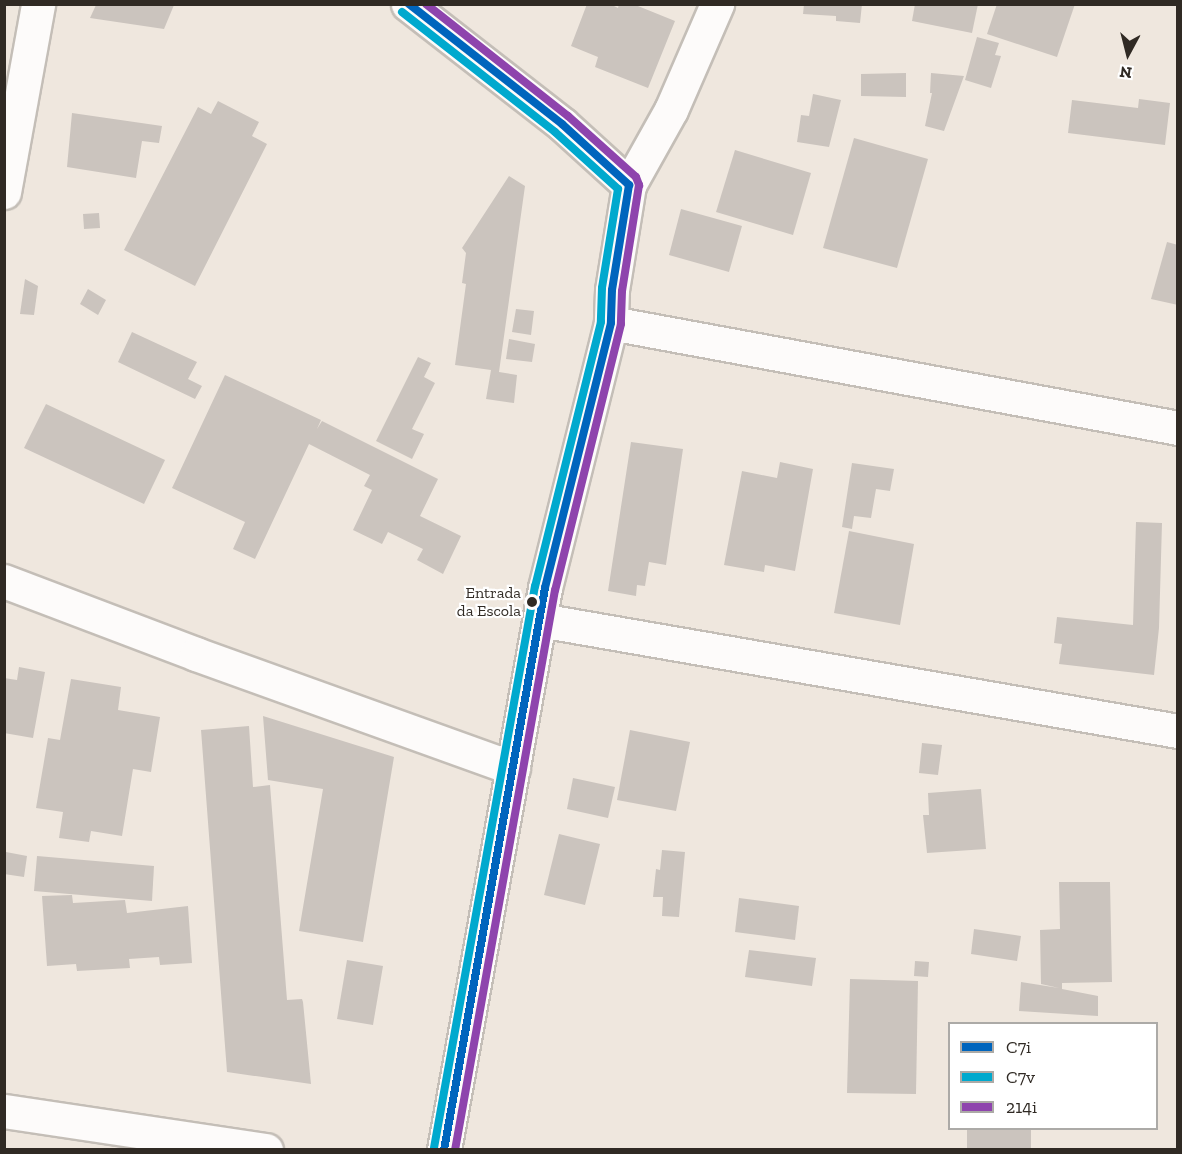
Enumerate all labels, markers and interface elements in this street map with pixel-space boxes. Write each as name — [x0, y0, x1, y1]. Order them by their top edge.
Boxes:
north arrow — [1098, 24, 1158, 84]
text: N — [1119, 62, 1133, 83]
place label: Entrada da Escola — [457, 583, 521, 621]
marker: Entrada da Escola — [526, 596, 538, 608]
legend — [948, 1022, 1158, 1130]
text: C7i — [1006, 1036, 1031, 1058]
text: C7v — [1006, 1066, 1035, 1088]
text: 214i — [1006, 1096, 1037, 1118]

